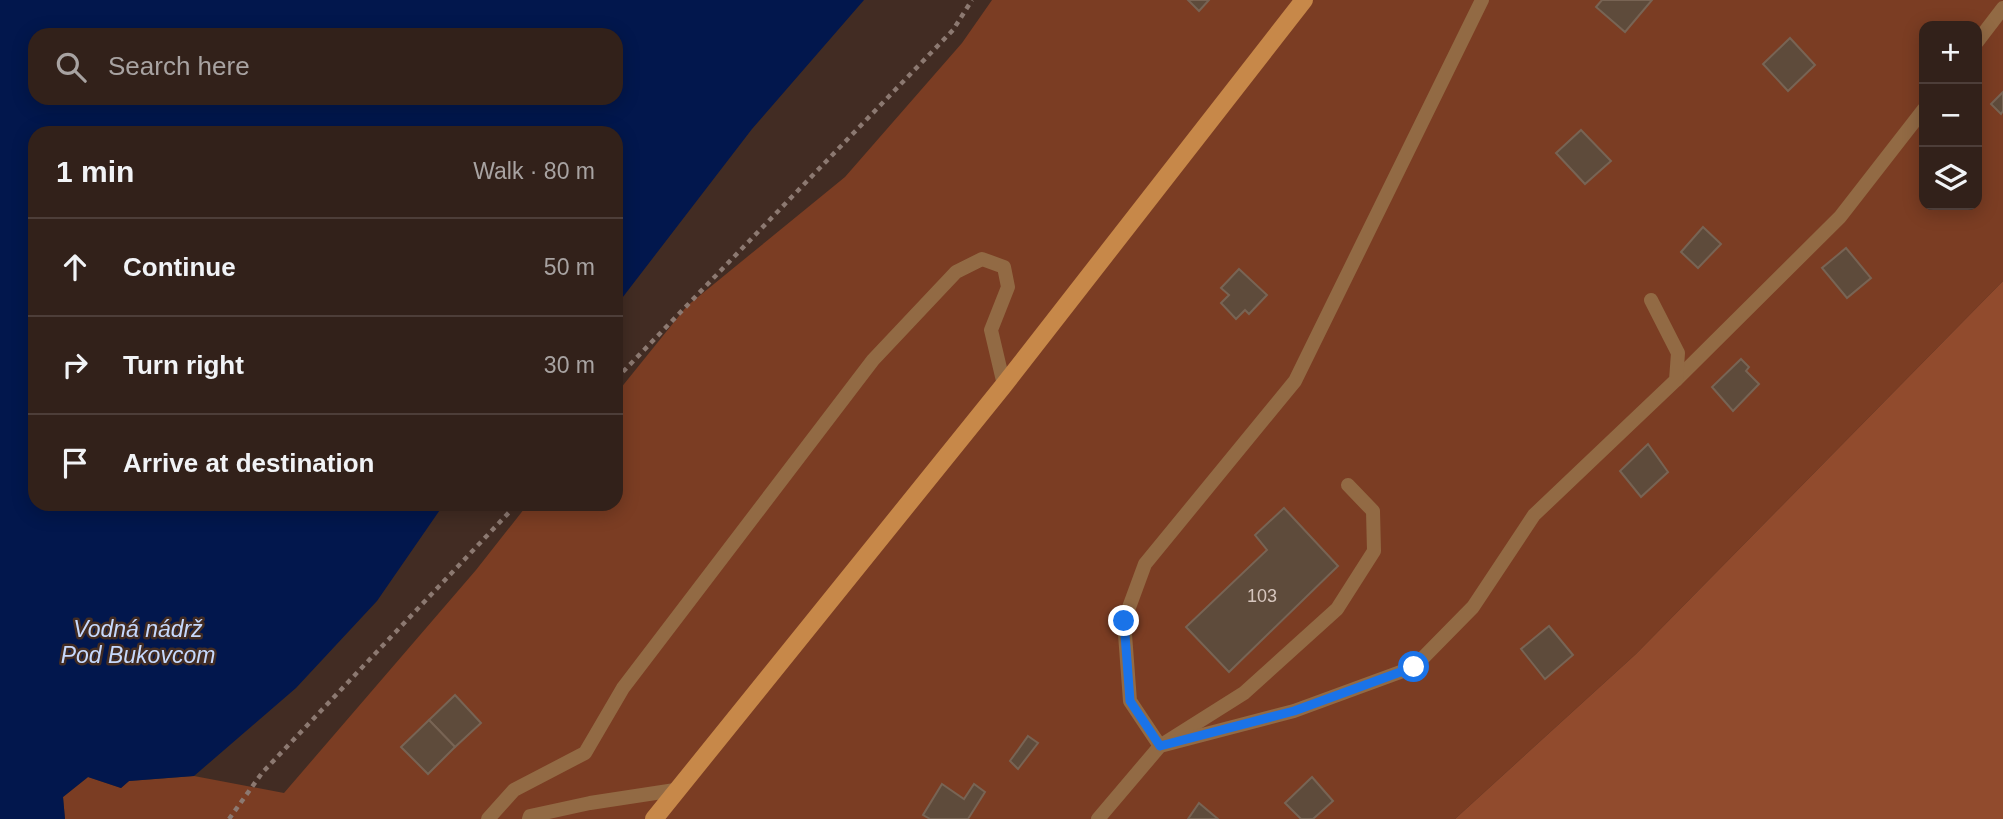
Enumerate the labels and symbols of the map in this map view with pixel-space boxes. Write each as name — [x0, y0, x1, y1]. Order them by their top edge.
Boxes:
house number: 103 — [1247, 586, 1277, 606]
route end — [1108, 605, 1139, 636]
water label: Vodná nádrž Pod Bukovcom — [61, 616, 215, 668]
route start — [1398, 651, 1429, 682]

